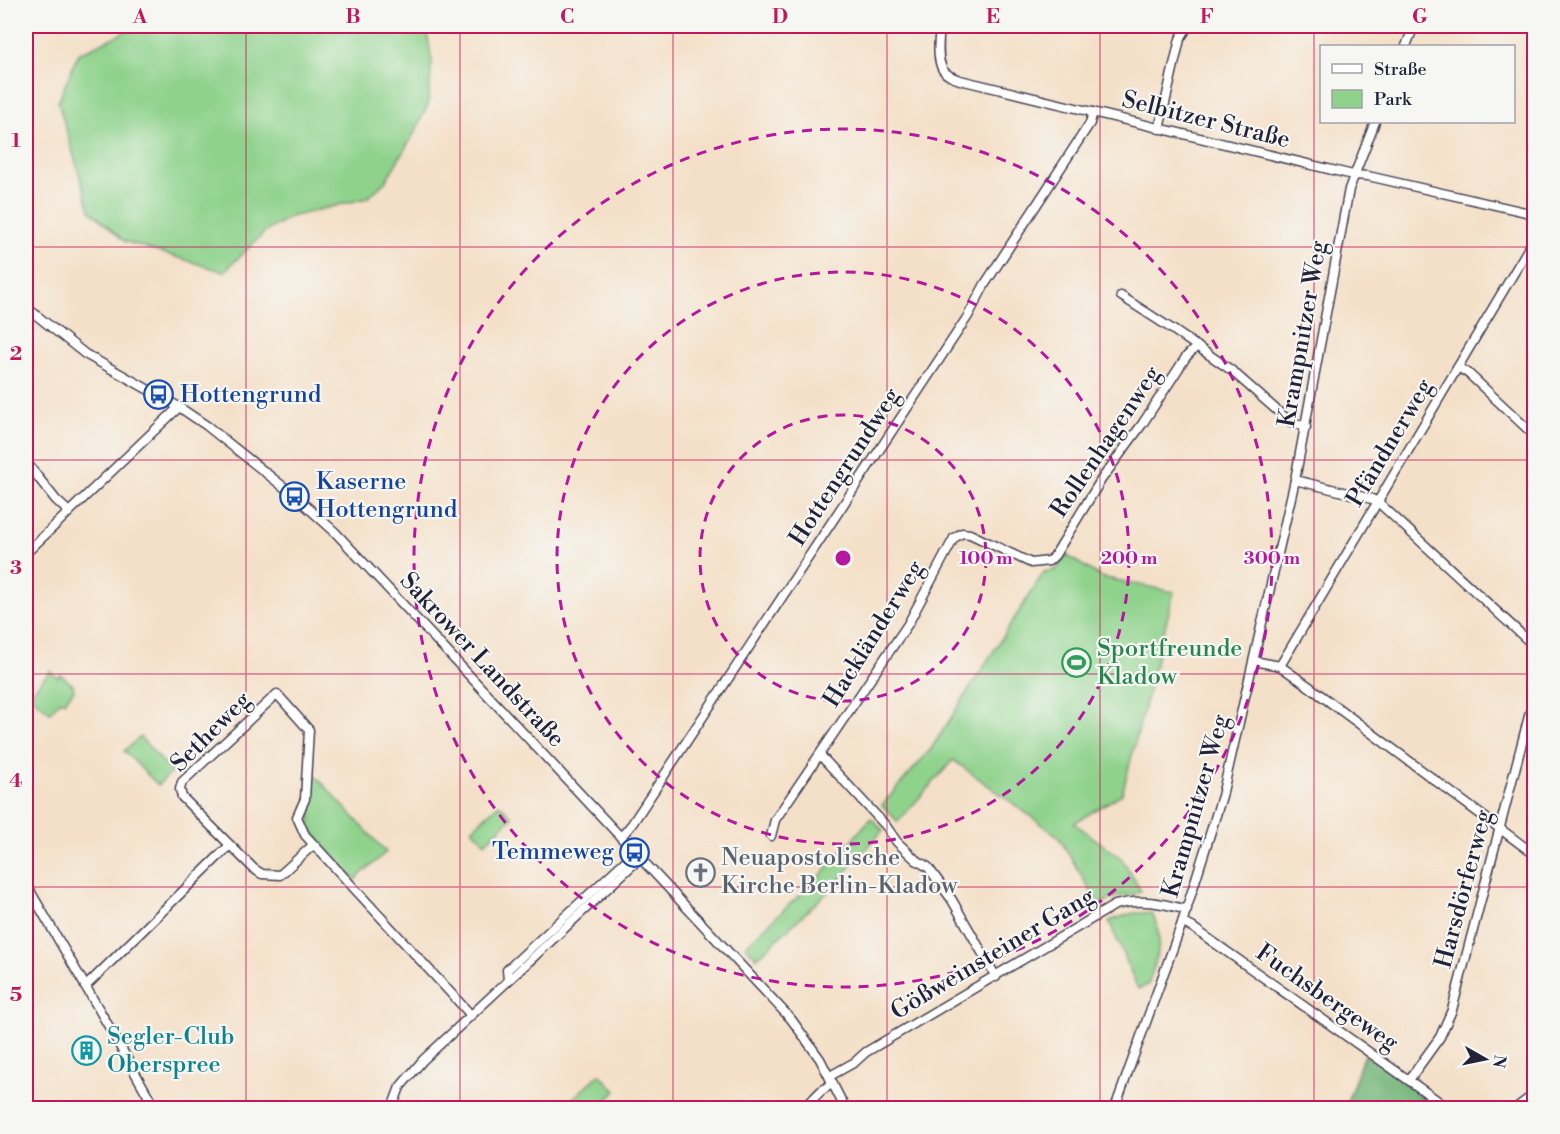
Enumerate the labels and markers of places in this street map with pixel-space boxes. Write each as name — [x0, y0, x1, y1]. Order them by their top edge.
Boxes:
bus stop icon: Hottengrund — [143, 379, 175, 411]
place label: Hottengrund — [180, 380, 322, 410]
place label: Kaserne Hottengrund — [316, 467, 458, 525]
bus stop icon: Kaserne Hottengrund — [279, 480, 311, 512]
centre of rings — [833, 548, 853, 568]
place label: Sportfreunde Kladow — [1097, 634, 1242, 692]
sports icon: Sportfreunde Kladow — [1060, 647, 1092, 679]
bus stop icon: Temmeweg — [619, 836, 651, 868]
place label: Temmeweg — [492, 837, 615, 867]
place label: Neuapostolische Kirche Berlin-Kladow — [721, 843, 959, 901]
church icon: Neuapostolische Kirche Berlin-Kladow — [684, 856, 716, 888]
place label: Segler-Club Oberspree — [107, 1022, 235, 1080]
building icon: Segler-Club Oberspree — [70, 1035, 102, 1067]

